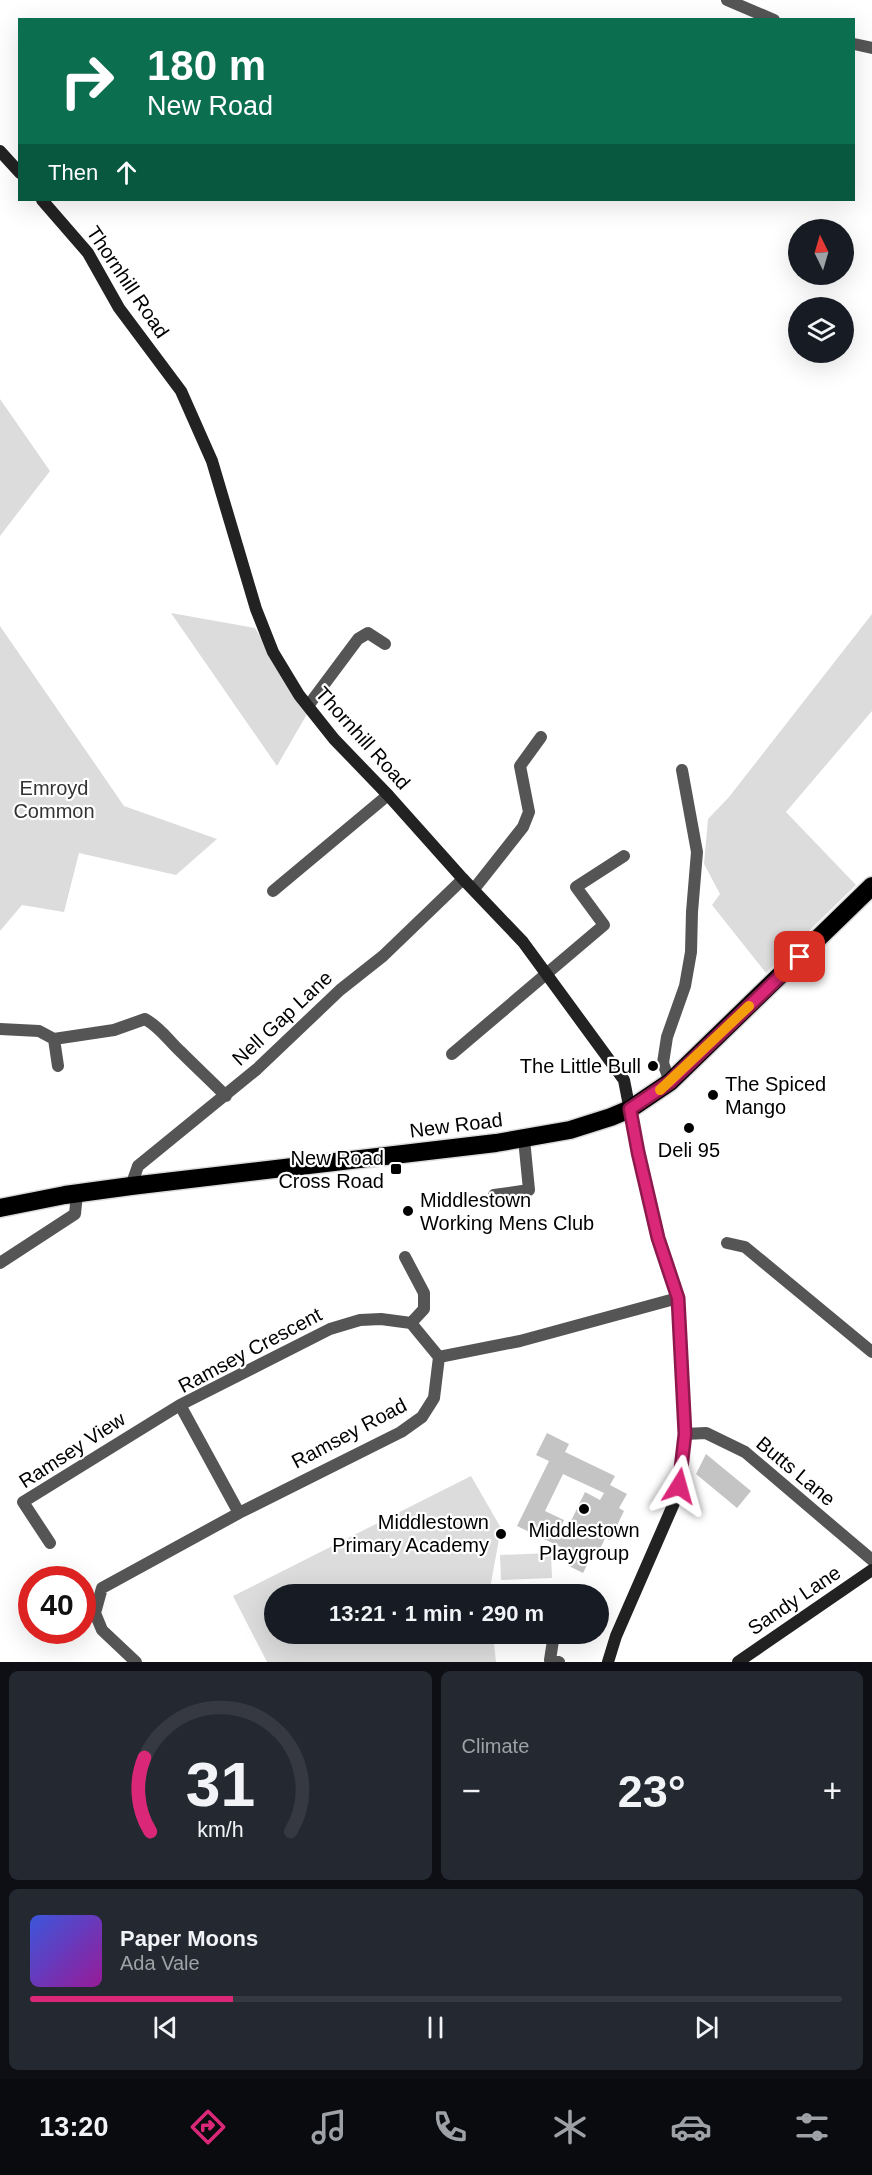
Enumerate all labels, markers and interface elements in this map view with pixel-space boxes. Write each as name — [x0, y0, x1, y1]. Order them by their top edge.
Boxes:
icon: right — [48, 42, 126, 120]
text: 180 m — [147, 42, 266, 89]
text: New Road — [147, 91, 273, 121]
icon: ahead — [110, 156, 143, 189]
text: Then — [48, 160, 98, 185]
north arrow — [788, 219, 854, 285]
map controls — [788, 219, 854, 363]
street label: Thornhill Road — [83, 222, 173, 342]
button: layers — [788, 297, 854, 363]
street label: Thornhill Road — [311, 682, 415, 794]
park label: Emroyd Common — [13, 777, 95, 822]
pin — [774, 931, 825, 982]
icon: arrive — [783, 940, 816, 973]
street label: Nell Gap Lane — [228, 966, 336, 1070]
place label: The Little Bull — [520, 1055, 641, 1077]
marker: The Little Bull — [646, 1059, 660, 1073]
place label: The Spiced Mango — [725, 1073, 826, 1118]
marker: The Spiced Mango — [706, 1088, 720, 1102]
street label: New Road — [408, 1108, 504, 1142]
marker: Deli 95 — [682, 1121, 696, 1135]
place label: Deli 95 — [658, 1139, 720, 1161]
place label: New Road Cross Road — [278, 1147, 384, 1192]
marker: New Road Cross Road — [389, 1162, 403, 1176]
place label: Middlestown Working Mens Club — [420, 1189, 594, 1234]
marker: Middlestown Working Mens Club — [401, 1204, 415, 1218]
street label: Ramsey Crescent — [175, 1303, 326, 1397]
street label: Ramsey Road — [288, 1394, 410, 1472]
street label: Ramsey View — [15, 1407, 130, 1492]
street label: Butts Lane — [752, 1432, 840, 1510]
position arrow — [647, 1454, 711, 1518]
marker: Middlestown Playgroup — [577, 1502, 591, 1516]
place label: Middlestown Primary Academy — [332, 1511, 489, 1556]
place label: Middlestown Playgroup — [528, 1519, 640, 1564]
marker: Middlestown Primary Academy — [494, 1527, 508, 1541]
street label: Sandy Lane — [744, 1561, 844, 1639]
speed limit sign: 40 — [18, 1566, 96, 1644]
text: 13:21 · 1 min · 290 m — [329, 1601, 544, 1626]
text: Climate — [462, 1735, 529, 1757]
text: 31 — [186, 1750, 255, 1819]
text: 23° — [618, 1766, 686, 1817]
text: − — [462, 1772, 481, 1809]
text: + — [823, 1772, 842, 1809]
text: km/h — [197, 1819, 243, 1843]
text: Paper Moons — [120, 1926, 258, 1951]
text: Ada Vale — [120, 1952, 200, 1974]
icon: previous — [149, 2011, 182, 2044]
icon: pause — [419, 2011, 452, 2044]
icon: next — [690, 2011, 723, 2044]
icon: directions — [187, 2106, 229, 2148]
icon: music — [308, 2106, 350, 2148]
icon: phone — [429, 2106, 471, 2148]
icon: climate — [549, 2106, 591, 2148]
icon: car — [670, 2106, 712, 2148]
icon: filters — [791, 2106, 833, 2148]
text: 13:20 — [39, 2112, 108, 2142]

